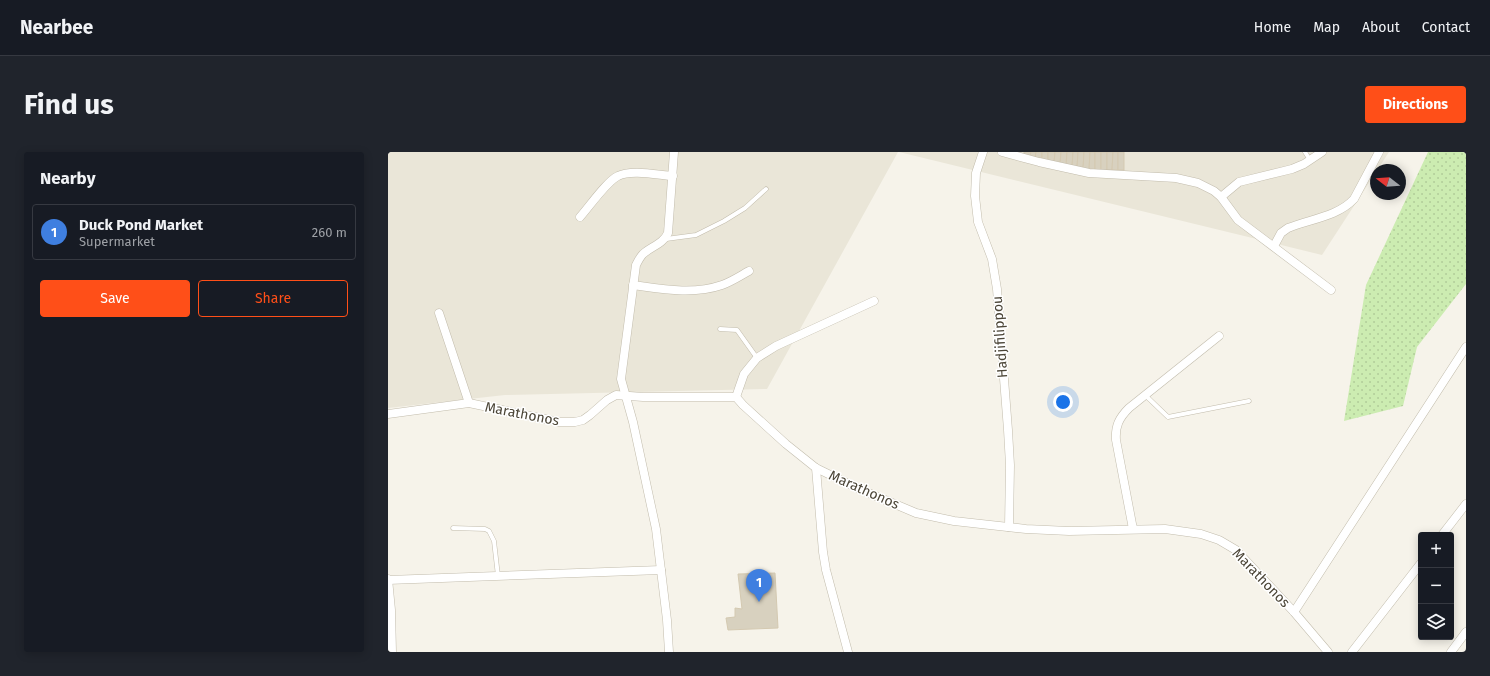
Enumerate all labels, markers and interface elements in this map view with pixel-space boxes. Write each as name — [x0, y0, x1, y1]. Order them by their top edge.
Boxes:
text: Nearbee — [20, 16, 93, 39]
text: Home — [1254, 19, 1291, 36]
text: Map — [1313, 19, 1340, 36]
text: About — [1362, 19, 1400, 36]
text: Contact — [1422, 19, 1470, 36]
button: Directions — [1365, 86, 1466, 123]
text: Find us — [24, 88, 114, 121]
north arrow — [1370, 164, 1406, 200]
text: Nearby — [40, 168, 95, 189]
text: Duck Pond Market — [79, 216, 203, 234]
text: 1 — [51, 225, 57, 240]
text: 260 m — [312, 225, 347, 240]
text: Supermarket — [79, 234, 155, 249]
button: Save — [40, 280, 190, 317]
button: Share — [198, 280, 348, 317]
street label: Hadjifilippou — [989, 295, 1011, 379]
your location — [1053, 392, 1073, 412]
street label: Marathonos — [483, 398, 561, 430]
street label: Marathonos — [826, 467, 902, 513]
map controls — [1418, 532, 1454, 640]
button: + — [1418, 532, 1454, 568]
street label: Marathonos — [1229, 545, 1294, 611]
button: − — [1418, 568, 1454, 604]
pin: 1 — [746, 569, 772, 602]
button: layers — [1418, 604, 1454, 640]

